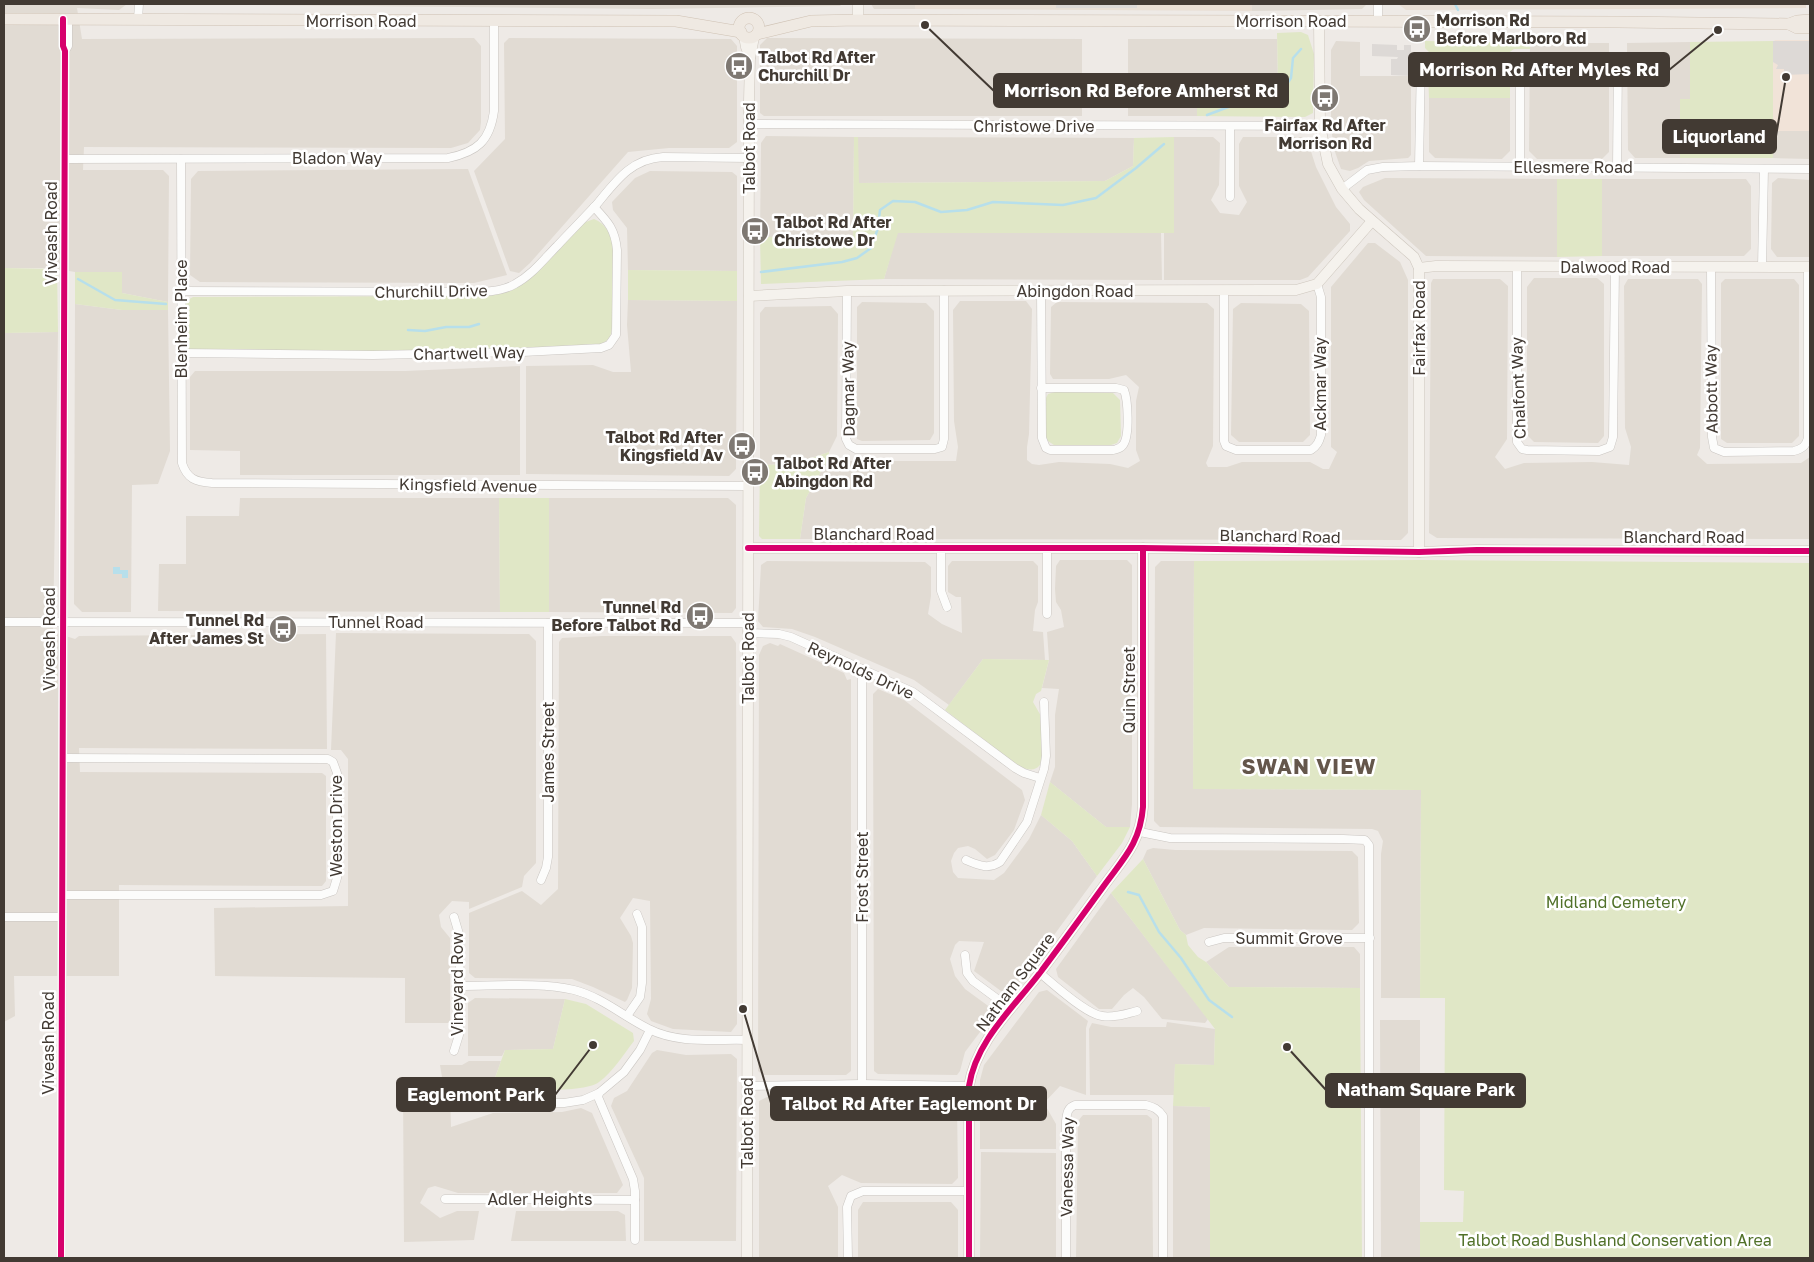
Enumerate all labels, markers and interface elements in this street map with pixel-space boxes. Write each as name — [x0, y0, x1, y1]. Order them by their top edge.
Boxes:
place label: Morrison Rd Before Marlboro Rd — [1436, 10, 1586, 48]
street label: Morrison Road — [305, 11, 417, 31]
street label: Morrison Road — [1235, 11, 1347, 31]
bus stop icon: Morrison Rd Before Marlboro Rd — [1402, 14, 1432, 44]
place label: Talbot Rd After Churchill Dr — [758, 47, 876, 85]
bus stop icon: Talbot Rd After Churchill Dr — [724, 51, 754, 81]
callout: Morrison Rd After Myles Rd — [1409, 53, 1669, 86]
text: Morrison Rd After Myles Rd — [1419, 58, 1659, 80]
callout: Morrison Rd Before Amherst Rd — [994, 74, 1288, 107]
text: Morrison Rd Before Amherst Rd — [1004, 79, 1278, 101]
bus stop icon: Fairfax Rd After Morrison Rd — [1310, 83, 1340, 113]
street label: Talbot Road — [739, 102, 759, 194]
place label: Fairfax Rd After Morrison Rd — [1264, 115, 1386, 153]
street label: Christowe Drive — [973, 116, 1095, 136]
callout: Liquorland — [1663, 120, 1776, 153]
text: Liquorland — [1672, 125, 1766, 147]
street label: Bladon Way — [292, 148, 382, 168]
street label: Ellesmere Road — [1513, 157, 1633, 177]
street label: Viveash Road — [41, 181, 61, 285]
place label: Talbot Rd After Christowe Dr — [774, 212, 892, 250]
bus stop icon: Talbot Rd After Christowe Dr — [740, 216, 770, 246]
street label: Dalwood Road — [1560, 257, 1670, 277]
street label: Blenheim Place — [171, 259, 191, 379]
street label: Churchill Drive — [374, 280, 488, 302]
street label: Fairfax Road — [1409, 280, 1429, 376]
street label: Abingdon Road — [1016, 281, 1134, 301]
street label: Chalfont Way — [1506, 336, 1530, 439]
street label: Ackmar Way — [1310, 337, 1330, 431]
street label: Dagmar Way — [837, 341, 859, 437]
street label: Chartwell Way — [413, 342, 525, 364]
street label: Abbott Way — [1700, 344, 1722, 434]
place label: Talbot Rd After Kingsfield Av — [605, 427, 723, 465]
bus stop icon: Talbot Rd After Kingsfield Av — [727, 431, 757, 461]
place label: Talbot Rd After Abingdon Rd — [774, 453, 892, 491]
bus stop icon: Talbot Rd After Abingdon Rd — [740, 457, 770, 487]
street label: Kingsfield Avenue — [399, 474, 537, 496]
street label: Blanchard Road — [813, 524, 935, 544]
street label: Blanchard Road — [1219, 525, 1341, 547]
street label: Blanchard Road — [1623, 527, 1745, 547]
street label: Viveash Road — [39, 587, 59, 691]
place label: Tunnel Rd Before Talbot Rd — [551, 597, 681, 635]
bus stop icon: Tunnel Rd Before Talbot Rd — [685, 601, 715, 631]
place label: Tunnel Rd After James St — [149, 610, 264, 648]
street label: Tunnel Road — [328, 612, 424, 632]
street label: Talbot Road — [738, 612, 758, 704]
bus stop icon: Tunnel Rd After James St — [268, 614, 298, 644]
street label: Reynolds Drive — [805, 637, 917, 703]
street label: Quin Street — [1119, 646, 1139, 734]
street label: James Street — [538, 701, 558, 803]
district label: SWAN VIEW — [1241, 753, 1377, 779]
street label: Weston Drive — [326, 775, 346, 877]
street label: Frost Street — [852, 831, 872, 923]
park label: Midland Cemetery — [1546, 892, 1686, 912]
street label: Summit Grove — [1235, 928, 1343, 948]
street label: Natham Square — [971, 929, 1059, 1035]
street label: Vineyard Row — [447, 932, 467, 1036]
street label: Viveash Road — [38, 991, 58, 1095]
callout: Natham Square Park — [1326, 1074, 1525, 1107]
street label: Talbot Road — [737, 1077, 757, 1169]
callout: Eaglemont Park — [397, 1078, 555, 1111]
text: Natham Square Park — [1337, 1078, 1516, 1100]
text: Eaglemont Park — [407, 1083, 546, 1105]
callout: Talbot Rd After Eaglemont Dr — [771, 1087, 1046, 1120]
text: Talbot Rd After Eaglemont Dr — [781, 1092, 1037, 1114]
street label: Vanessa Way — [1056, 1117, 1078, 1217]
street label: Adler Heights — [487, 1189, 593, 1209]
park label: Talbot Road Bushland Conservation Area — [1458, 1230, 1772, 1250]

